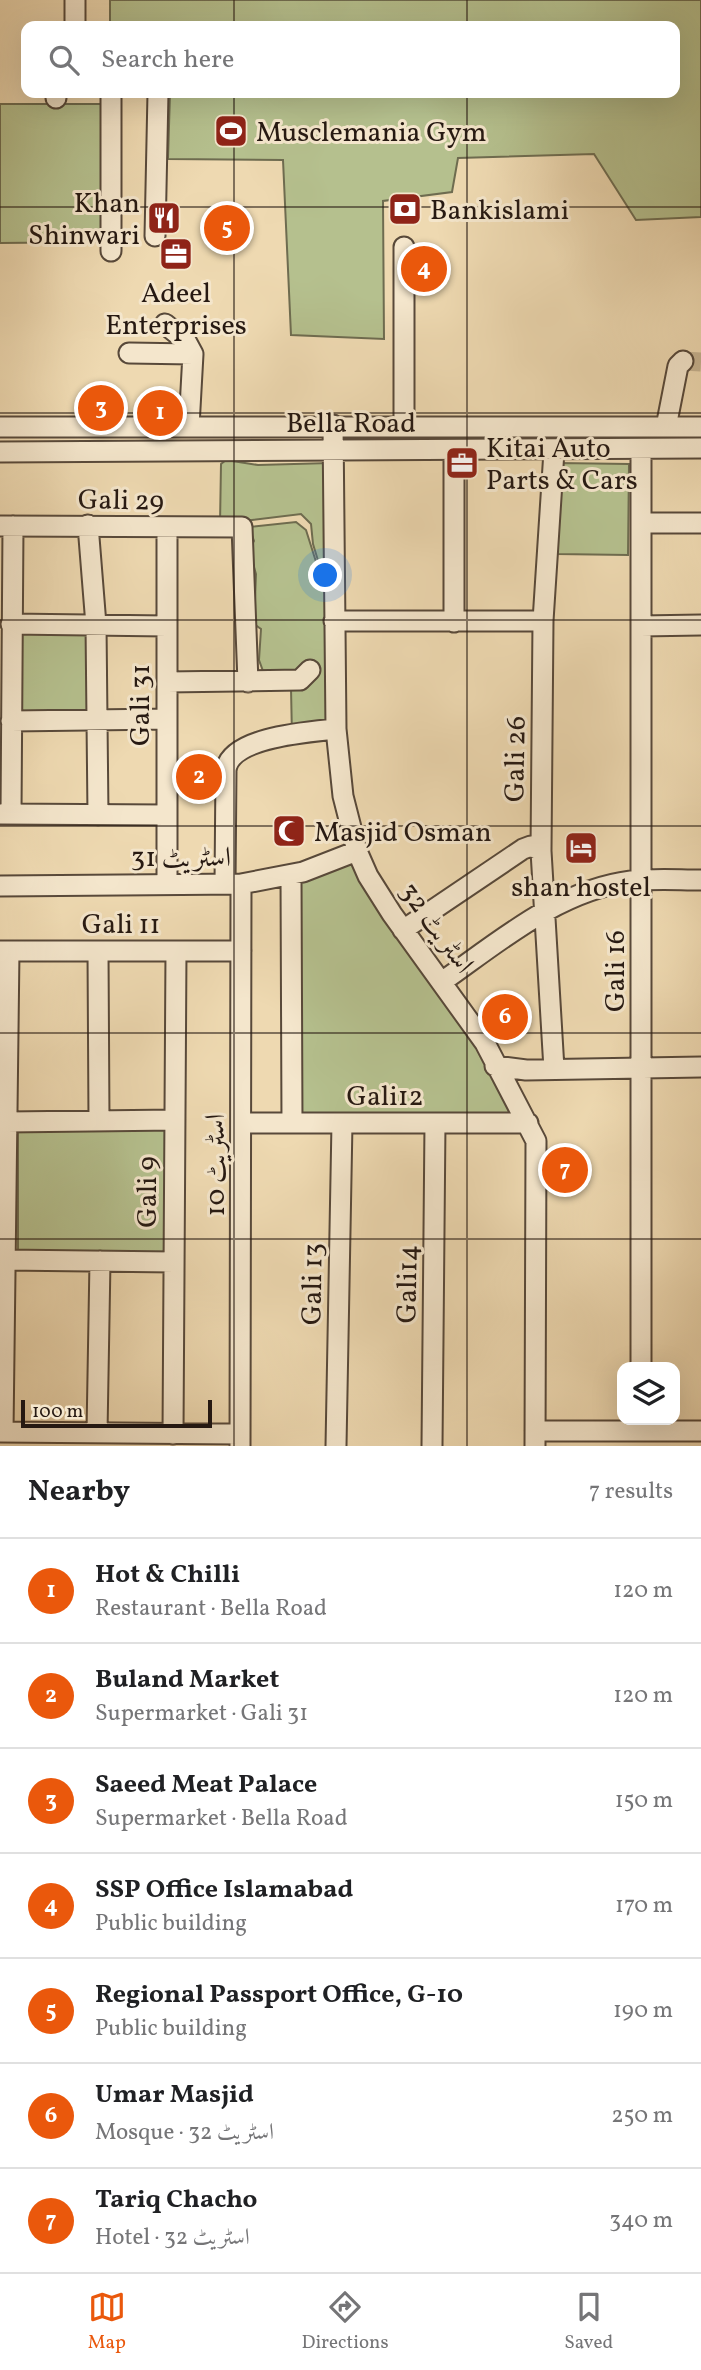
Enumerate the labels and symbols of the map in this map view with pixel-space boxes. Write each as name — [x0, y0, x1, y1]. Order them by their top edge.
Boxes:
sports icon: Musclemania Gym — [212, 112, 250, 150]
place label: Musclemania Gym — [256, 114, 487, 153]
place label: Khan Shinwari — [28, 185, 140, 256]
bank icon: Bankislami — [386, 190, 424, 228]
place label: Bankislami — [430, 192, 569, 231]
restaurant icon: Khan Shinwari — [145, 199, 183, 237]
pin: 5 — [204, 202, 250, 254]
office icon: Adeel Enterprises — [157, 235, 195, 273]
pin: 4 — [401, 243, 447, 295]
place label: Adeel Enterprises — [105, 275, 247, 346]
pin: 3 — [78, 382, 124, 434]
pin: 1 — [137, 387, 183, 439]
street label: Bella Road — [286, 405, 416, 444]
place label: Kitai Auto Parts & Cars — [486, 430, 638, 501]
office icon: Kitai Auto Parts & Cars — [443, 444, 481, 482]
street label: Gali 29 — [78, 481, 164, 522]
your location — [308, 558, 342, 592]
street label: Gali 31 — [122, 664, 161, 746]
street label: Gali 26 — [496, 716, 537, 802]
pin: 2 — [176, 751, 222, 803]
mosque icon: Masjid Osman — [270, 812, 308, 850]
place label: Masjid Osman — [314, 814, 492, 853]
hotel icon: shan hostel — [562, 829, 600, 867]
street label: اسٹریٹ 31 — [131, 839, 231, 878]
place label: shan hostel — [511, 869, 651, 908]
street label: اسٹریٹ 32 — [389, 875, 482, 982]
street label: Gali 11 — [82, 906, 160, 945]
street label: Gali 16 — [597, 930, 636, 1012]
pin: 6 — [482, 991, 528, 1043]
street label: Gali12 — [346, 1078, 424, 1117]
street label: اسٹریٹ 10 — [197, 1114, 236, 1216]
pin: 7 — [542, 1144, 588, 1196]
street label: Gali 9 — [129, 1156, 168, 1228]
street label: Gali 13 — [293, 1243, 334, 1325]
street label: Gali14 — [388, 1244, 429, 1324]
scale bar — [21, 1397, 212, 1429]

